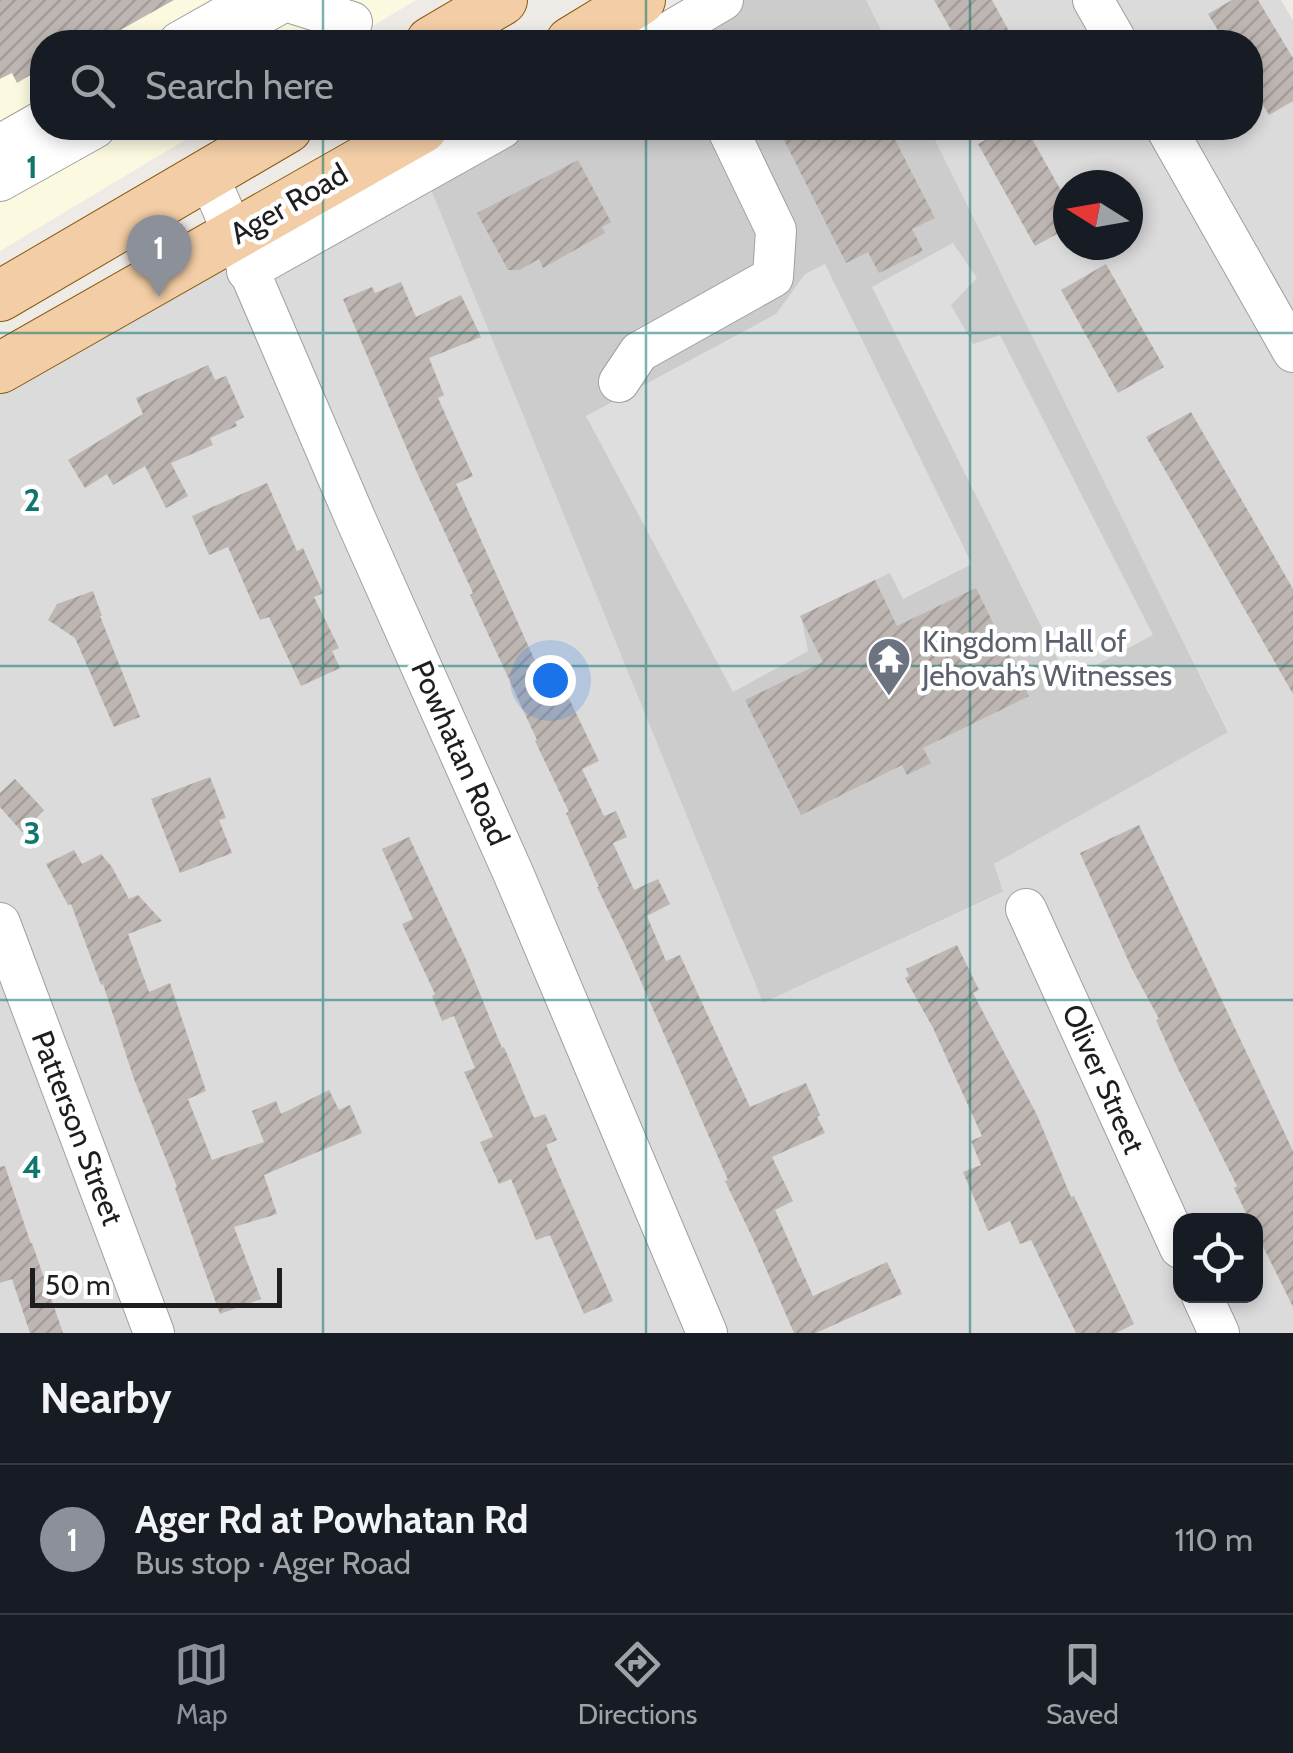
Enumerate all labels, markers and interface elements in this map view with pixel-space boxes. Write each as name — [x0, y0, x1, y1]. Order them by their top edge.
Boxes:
search box — [30, 30, 1263, 140]
icon: search — [65, 58, 120, 113]
text: Search here — [145, 62, 334, 109]
text: 1 — [26, 147, 38, 186]
street label: Ager Road — [223, 155, 354, 252]
north arrow — [1053, 170, 1143, 260]
pin: 1 — [126, 214, 192, 297]
text: 2 — [24, 480, 40, 519]
place label: Kingdom Hall of Jehovah’s Witnesses — [921, 623, 1172, 694]
temple icon: Kingdom Hall of Jehovah’s Witnesses — [866, 636, 912, 697]
street label: Powhatan Road — [403, 655, 518, 851]
your location — [525, 655, 576, 706]
text: 3 — [23, 813, 41, 852]
street label: Oliver Street — [1054, 998, 1153, 1159]
street label: Patterson Street — [23, 1025, 132, 1230]
text: 4 — [22, 1147, 42, 1186]
map controls — [1173, 1213, 1263, 1303]
button: locate — [1173, 1213, 1263, 1303]
scale bar — [30, 1263, 282, 1308]
text: 50 m — [45, 1268, 111, 1302]
text: Nearby — [40, 1372, 172, 1424]
text: Ager Rd at Powhatan Rd — [135, 1496, 529, 1543]
text: 1 — [67, 1520, 78, 1559]
text: 110 m — [1175, 1520, 1253, 1559]
text: Bus stop · Ager Road — [135, 1543, 411, 1582]
tab: Map — [174, 1637, 229, 1731]
tab: Directions — [578, 1637, 697, 1731]
tab: Saved — [1046, 1637, 1119, 1731]

